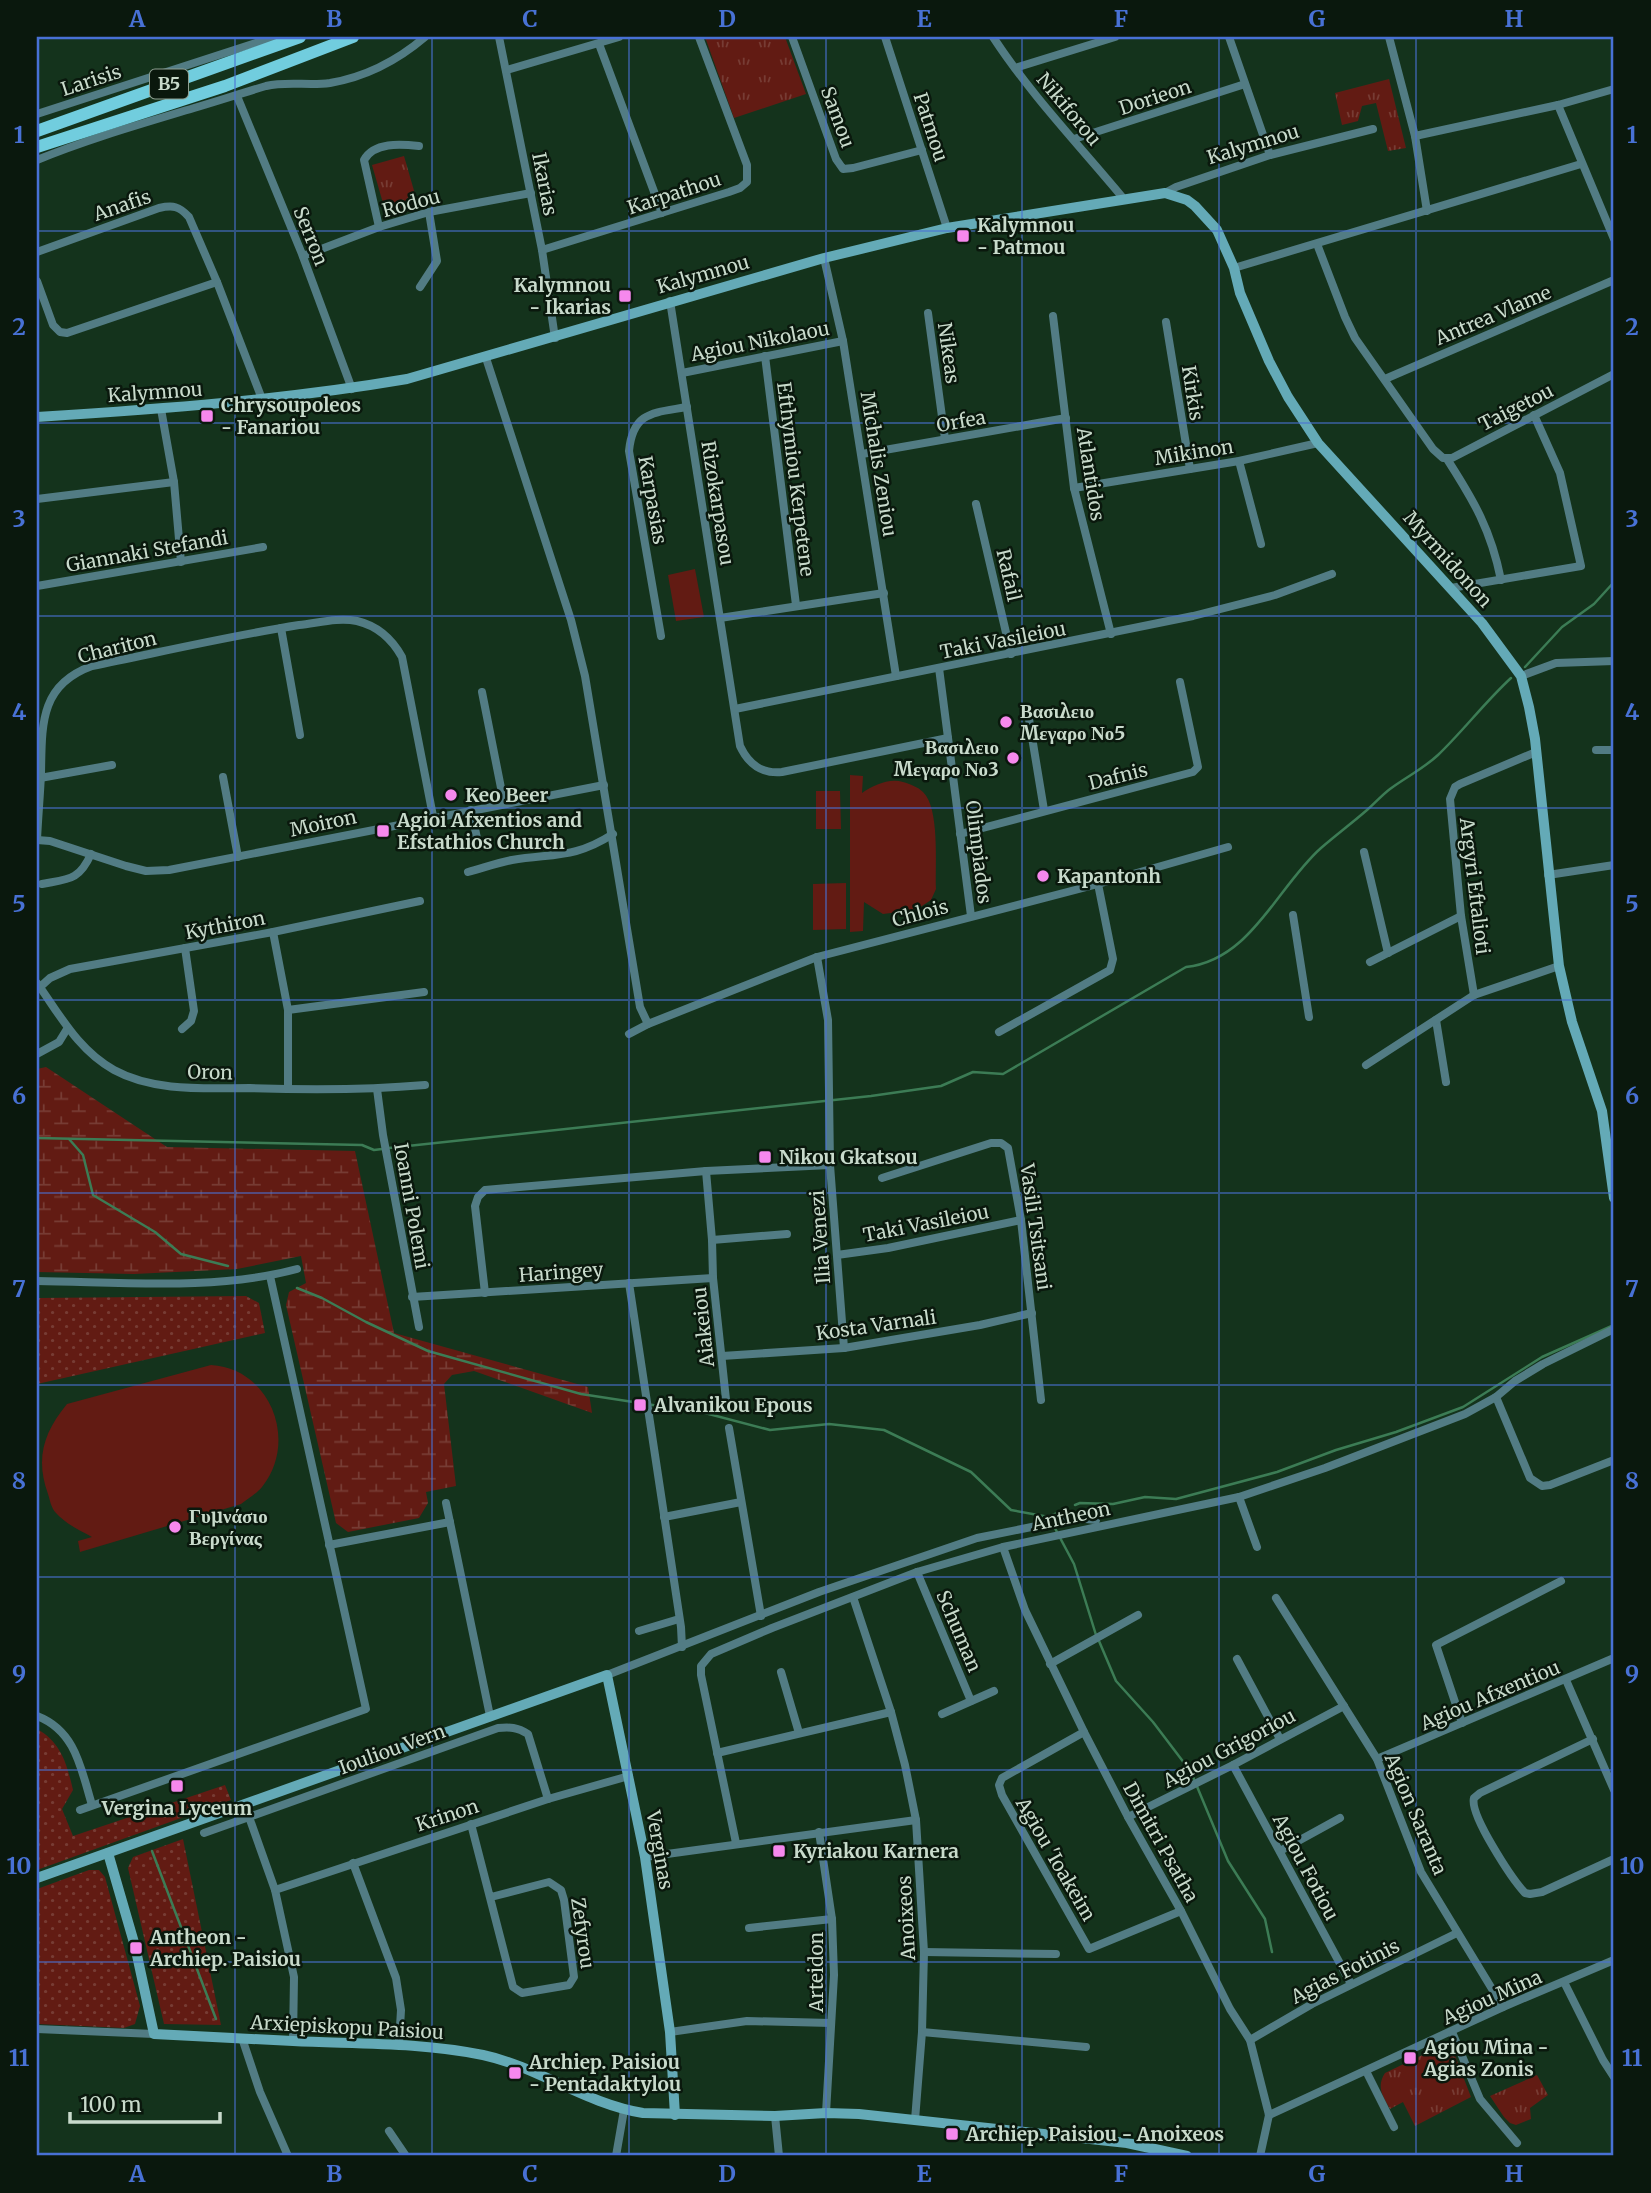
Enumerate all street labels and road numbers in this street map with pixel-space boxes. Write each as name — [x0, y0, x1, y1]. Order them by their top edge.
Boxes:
street label: Larisis — [58, 59, 124, 101]
street label: Nikiforou — [1032, 68, 1106, 150]
road number: B5 — [150, 70, 188, 98]
street label: Dorieon — [1116, 74, 1194, 120]
street label: Samou — [816, 83, 860, 151]
street label: Patmou — [909, 89, 953, 165]
street label: Kalymnou — [1204, 119, 1302, 169]
street label: Ikarias — [527, 150, 563, 218]
street label: Karpathou — [624, 167, 724, 219]
street label: Anafis — [89, 184, 154, 226]
street label: Rodou — [379, 184, 443, 222]
street label: Serron — [288, 203, 334, 270]
street label: Kalymnou — [654, 249, 752, 299]
street label: Antrea Vlame — [1430, 280, 1555, 351]
street label: Agiou Nikolaou — [688, 316, 831, 366]
street label: Nikeas — [933, 321, 965, 385]
street label: Kirkis — [1177, 364, 1209, 422]
street label: Kalymnou — [107, 377, 203, 407]
street label: Taigetou — [1475, 378, 1557, 436]
street label: Efthymiou Kerpetene — [772, 380, 820, 578]
street label: Michalis Zeniou — [856, 390, 902, 538]
street label: Orfea — [935, 405, 987, 437]
street label: Atlantidos — [1072, 424, 1110, 523]
street label: Mikinon — [1153, 434, 1235, 470]
street label: Rizokarpasou — [696, 439, 740, 567]
street label: Karpasias — [633, 454, 673, 546]
street label: Myrmidonon — [1398, 506, 1498, 612]
street label: Giannaki Stefandi — [64, 525, 230, 577]
street label: Rafail — [991, 546, 1027, 604]
street label: Taki Vasileiou — [938, 616, 1068, 664]
street label: Chariton — [75, 626, 159, 668]
street label: Dafnis — [1086, 757, 1150, 795]
street label: Olimpiados — [961, 799, 997, 905]
street label: Moiron — [287, 804, 359, 842]
street label: Argyri Eftalioti — [1455, 815, 1495, 956]
street label: Chlois — [889, 894, 951, 932]
street label: Kythiron — [183, 905, 268, 945]
street label: Oron — [187, 1060, 233, 1084]
street label: Ioanni Polemi — [389, 1141, 435, 1271]
street label: Vasili Tsitsani — [1015, 1161, 1057, 1292]
street label: Ilia Venezi — [805, 1189, 835, 1285]
street label: Taki Vasileiou — [861, 1199, 991, 1247]
street label: Haringey — [518, 1257, 604, 1287]
street label: Aiakeiou — [687, 1286, 719, 1369]
street label: Kosta Varnali — [814, 1305, 938, 1345]
street label: Antheon — [1029, 1496, 1113, 1536]
street label: Schuman — [931, 1587, 987, 1676]
street label: Agiou Afxentiou — [1416, 1655, 1564, 1736]
street label: Agiou Grigoriou — [1158, 1703, 1299, 1793]
street label: Iouliou Vern — [335, 1718, 449, 1779]
street label: Agion Saranta — [1379, 1749, 1452, 1878]
street label: Dimitri Psatha — [1118, 1778, 1204, 1906]
street label: Agiou 'Ioakeim — [1010, 1792, 1101, 1925]
street label: Krinon — [413, 1793, 482, 1836]
street label: Verginas — [641, 1808, 679, 1891]
street label: Agiou Fotiou — [1267, 1809, 1344, 1924]
street label: Anoixeos — [892, 1875, 920, 1962]
street label: Zefyrou — [566, 1896, 600, 1970]
street label: Arteidon — [804, 1931, 828, 2013]
street label: Agias Fotinis — [1286, 1933, 1403, 2009]
street label: Agiou Mina — [1438, 1964, 1545, 2030]
street label: Arxiepiskopu Paisiou — [249, 2010, 444, 2044]

